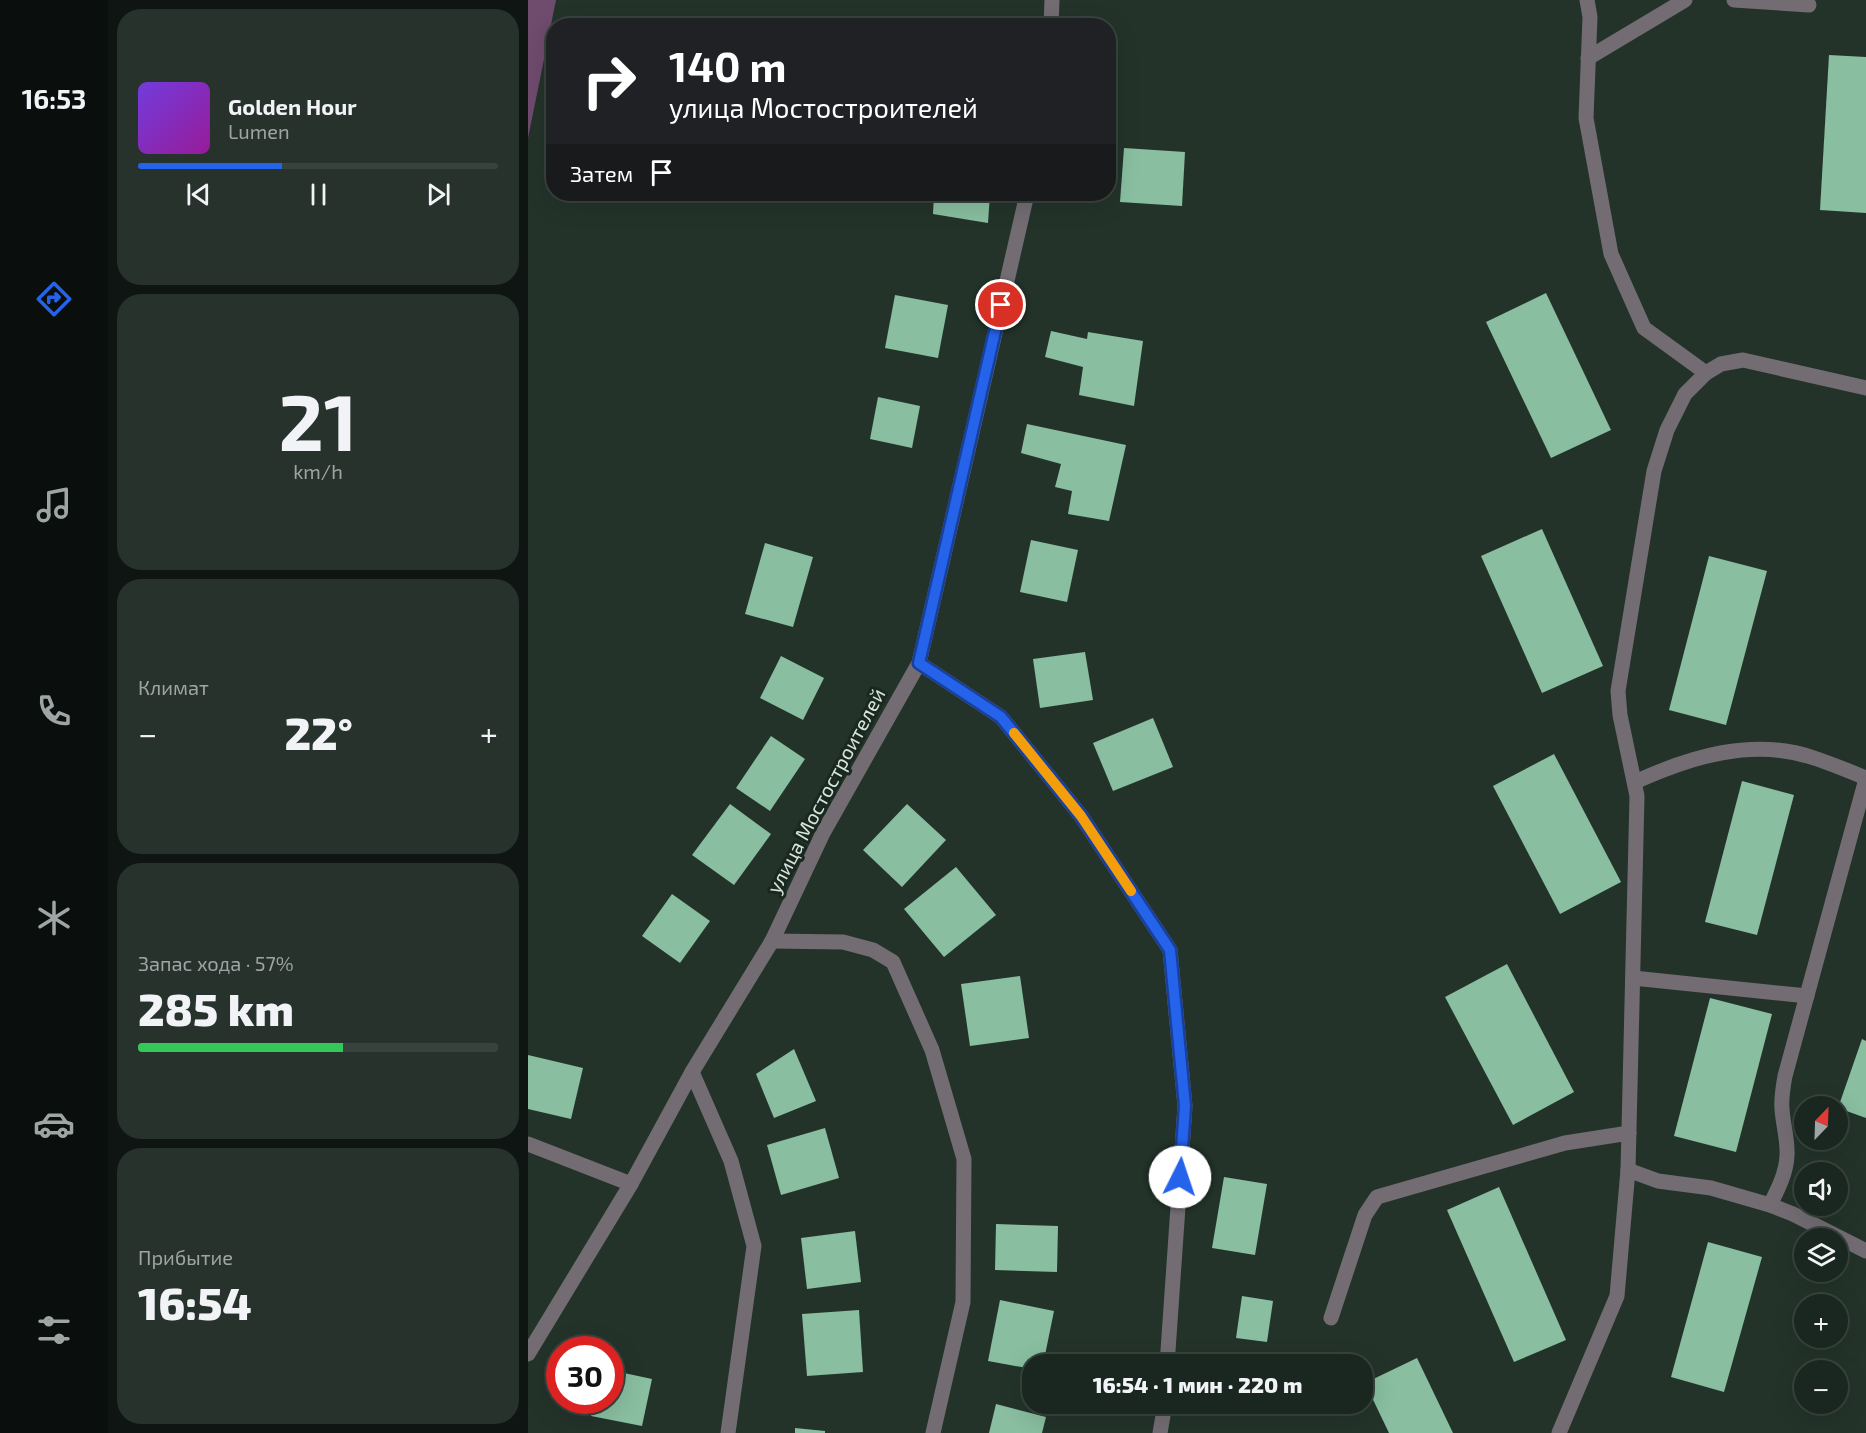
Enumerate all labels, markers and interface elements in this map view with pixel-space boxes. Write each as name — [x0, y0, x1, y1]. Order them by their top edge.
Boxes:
text: 140 m — [669, 40, 786, 90]
icon: right — [570, 42, 648, 120]
text: 16:53 — [22, 82, 86, 114]
text: улица Мостостроителей — [669, 91, 978, 123]
text: Golden Hour — [228, 93, 357, 119]
text: Lumen — [228, 119, 290, 143]
icon: arrive — [645, 156, 678, 189]
text: Затем — [570, 160, 633, 186]
icon: previous — [182, 178, 215, 211]
icon: pause — [302, 178, 335, 211]
icon: next — [422, 178, 455, 211]
icon: directions — [33, 278, 75, 320]
pin — [975, 279, 1026, 330]
icon: arrive — [984, 288, 1017, 321]
text: 21 — [278, 373, 358, 467]
text: km/h — [293, 459, 343, 483]
icon: music — [33, 484, 75, 526]
text: Климат — [138, 675, 209, 699]
street label: улица Мостостроителей — [761, 684, 890, 898]
icon: phone — [33, 690, 75, 732]
text: 22° — [284, 705, 353, 759]
text: − — [138, 713, 157, 753]
text: + — [480, 713, 498, 753]
icon: climate — [33, 897, 75, 939]
text: Запас хода · 57% — [138, 951, 294, 975]
text: 285 km — [138, 981, 294, 1035]
north arrow — [1794, 1096, 1848, 1150]
map controls — [1794, 1096, 1848, 1414]
icon: car — [33, 1103, 75, 1145]
position arrow — [1148, 1145, 1212, 1209]
button: sound — [1794, 1162, 1848, 1216]
button: layers — [1794, 1228, 1848, 1282]
text: Прибытие — [138, 1245, 233, 1269]
text: 16:54 — [138, 1275, 252, 1329]
button: + — [1794, 1294, 1848, 1348]
icon: filters — [33, 1309, 75, 1351]
speed limit sign: 30 — [546, 1336, 624, 1414]
button: − — [1794, 1360, 1848, 1414]
text: 16:54 · 1 мин · 220 m — [1093, 1371, 1302, 1397]

